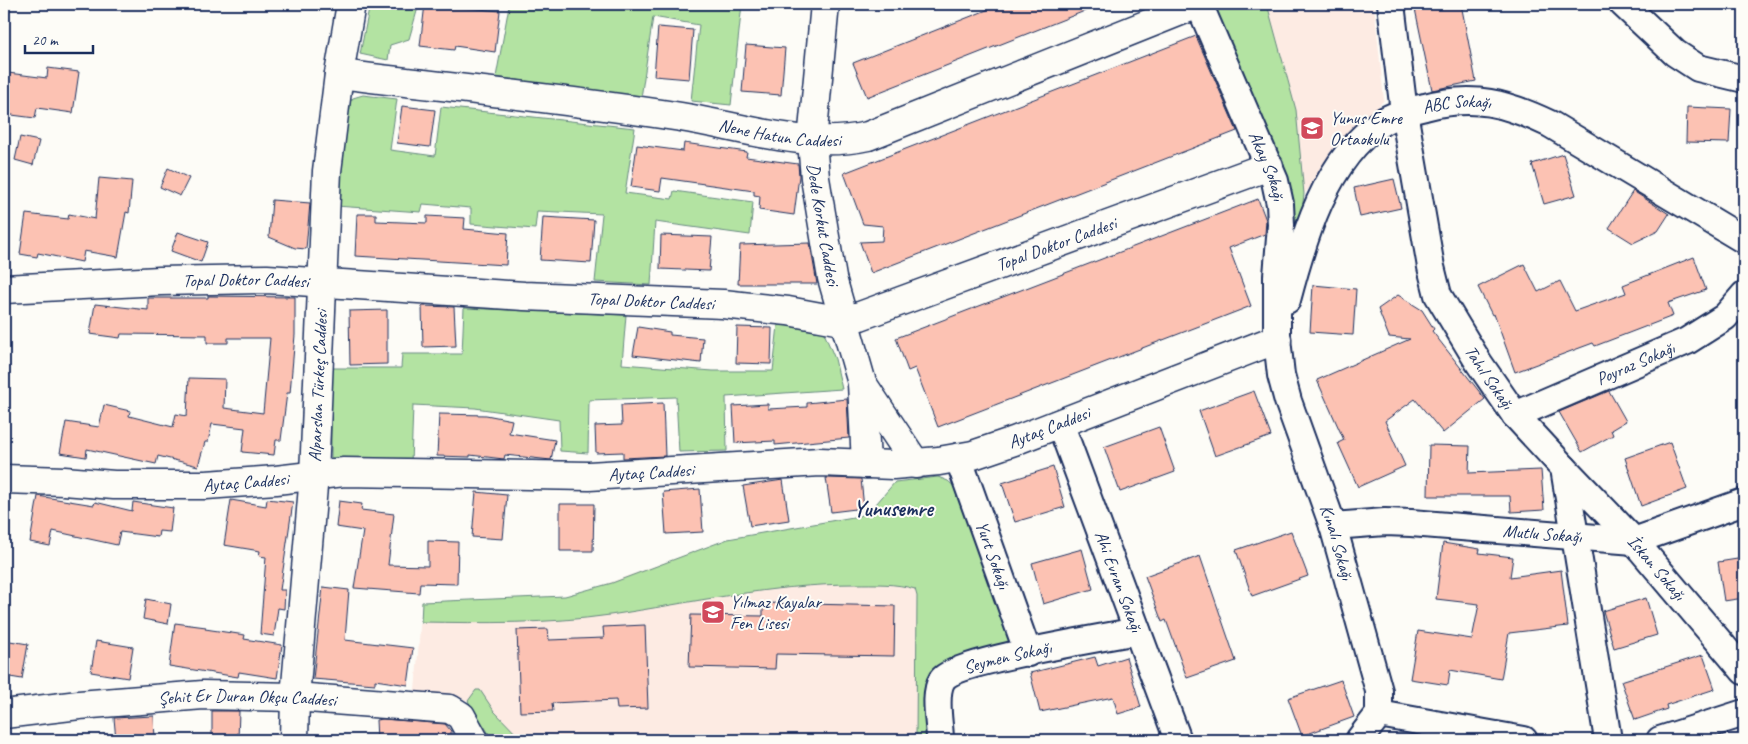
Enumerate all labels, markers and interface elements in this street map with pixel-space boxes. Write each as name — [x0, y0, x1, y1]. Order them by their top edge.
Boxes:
scale bar — [25, 22, 92, 54]
text: 20 m — [32, 31, 59, 50]
street label: ABC Sokağı — [1420, 90, 1493, 118]
place label: Yunus Emre Ortaokulu — [1330, 107, 1403, 150]
street label: Nene Hatun Caddesi — [717, 114, 844, 151]
school or university icon: Yunus Emre Ortaokulu — [1299, 115, 1325, 141]
street label: Akay Sokağı — [1244, 128, 1290, 203]
street label: Dede Korkut Caddesi — [803, 163, 845, 291]
street label: Topal Doktor Caddesi — [993, 211, 1122, 276]
street label: Topal Doktor Caddesi — [182, 268, 312, 293]
street label: Topal Doktor Caddesi — [588, 288, 717, 315]
street label: Alparslan Türkeş Caddesi — [304, 307, 332, 463]
street label: Poyraz Sokağı — [1593, 336, 1678, 390]
street label: Tahıl Sokağı — [1460, 342, 1519, 414]
street label: Aytaç Caddesi — [1006, 401, 1095, 453]
street label: Aytaç Caddesi — [608, 459, 697, 486]
street label: Aytaç Caddesi — [202, 467, 292, 496]
district label: Yunusemre — [854, 495, 935, 523]
street label: Kınalı Sokağı — [1315, 501, 1359, 583]
street label: Yurt Sokağı — [971, 518, 1015, 592]
street label: Mutlu Sokağı — [1502, 519, 1583, 548]
street label: Ahi Evran Sokağı — [1090, 528, 1148, 636]
street label: İskan Sokağı — [1623, 530, 1691, 605]
place label: Yılmaz Kayalar Fen Lisesi — [730, 591, 822, 634]
school or university icon: Yılmaz Kayalar Fen Lisesi — [700, 599, 726, 625]
street label: Seymen Sokağı — [961, 636, 1054, 679]
street label: Şehit Er Duran Okçu Caddesi — [157, 684, 340, 711]

